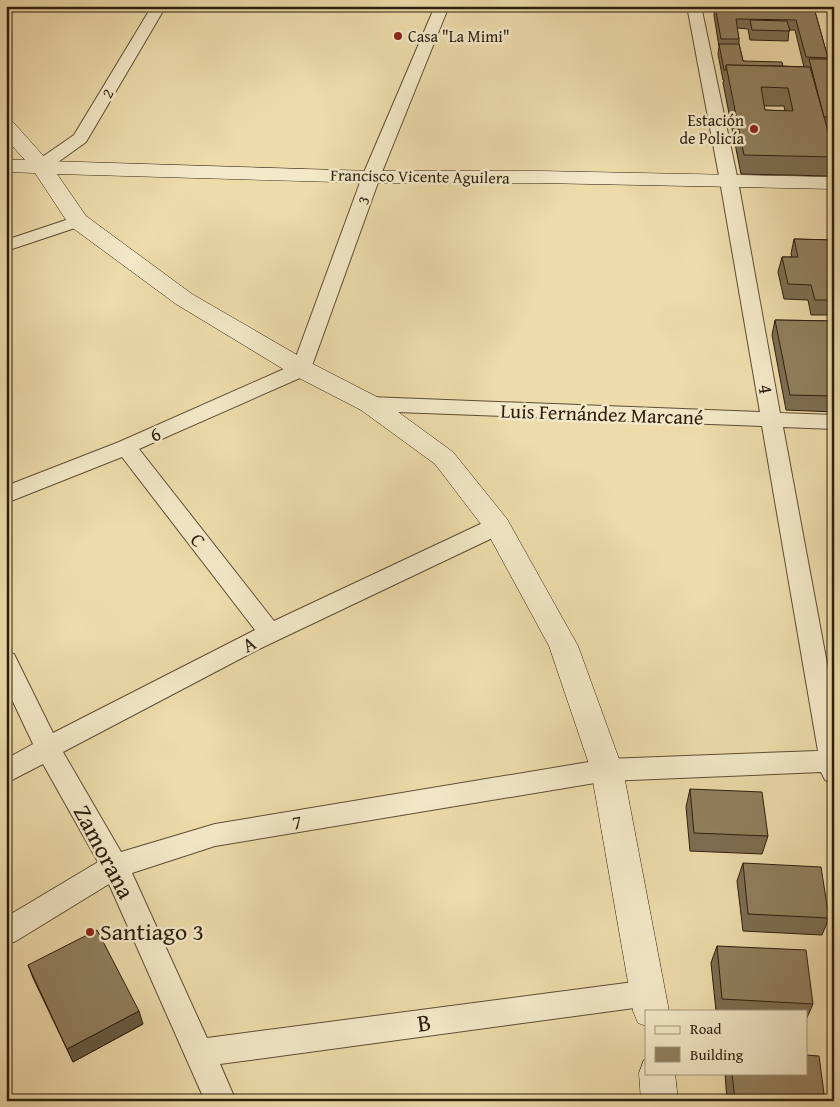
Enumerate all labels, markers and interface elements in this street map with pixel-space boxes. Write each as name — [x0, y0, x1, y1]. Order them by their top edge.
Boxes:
place label: Casa "La Mimi" — [408, 24, 510, 48]
marker: Casa "La Mimi" — [392, 30, 404, 42]
street label: 2 — [95, 84, 119, 102]
place label: Estación de Policía — [680, 108, 744, 150]
marker: Estación de Policía — [748, 123, 760, 135]
street label: Francisco Vicente Aguilera — [330, 162, 510, 190]
street label: 3 — [350, 192, 376, 208]
street label: 4 — [751, 382, 782, 396]
street label: Luis Fernández Marcané — [500, 395, 704, 432]
street label: 6 — [144, 418, 165, 449]
street label: C — [184, 526, 213, 553]
street label: A — [237, 628, 261, 659]
street label: Zamorana — [65, 799, 144, 905]
street label: 7 — [290, 806, 304, 837]
place label: Santiago 3 — [100, 914, 204, 949]
marker: Santiago 3 — [84, 926, 96, 938]
street label: B — [415, 1004, 433, 1041]
legend — [645, 1010, 808, 1074]
text: Road — [690, 1018, 721, 1039]
text: Building — [690, 1044, 744, 1065]

